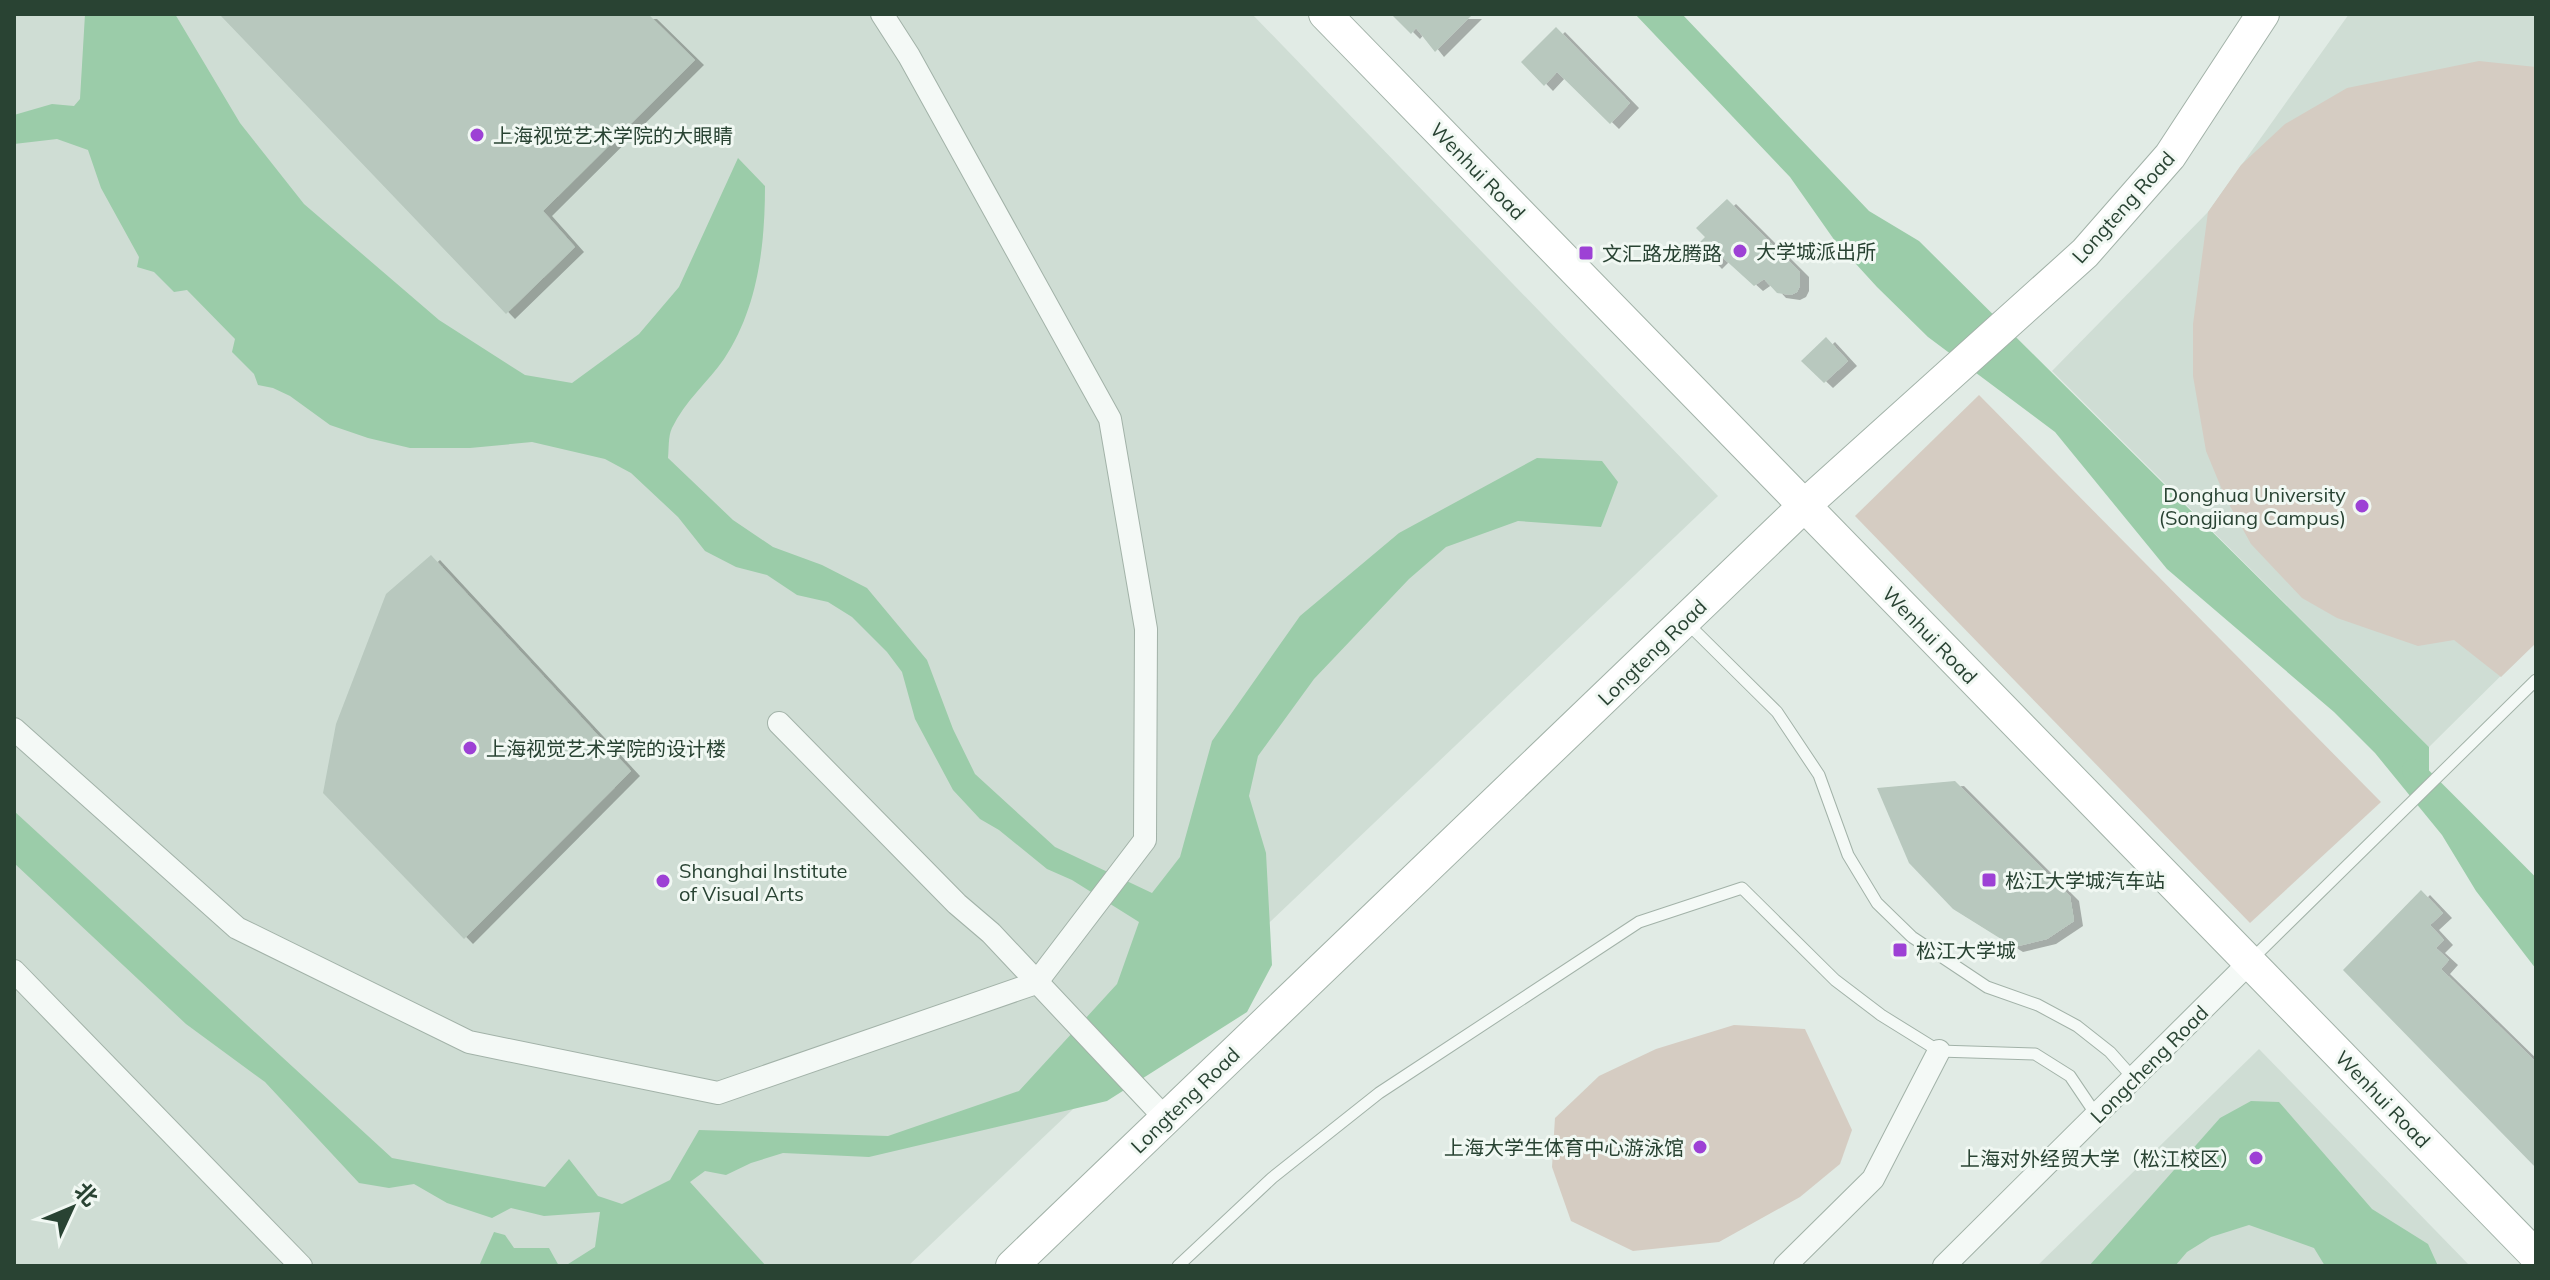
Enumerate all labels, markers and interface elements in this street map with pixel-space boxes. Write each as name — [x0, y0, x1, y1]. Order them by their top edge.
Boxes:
street label: Wenhui Road — [1425, 117, 1531, 225]
place label: 上海视觉艺术学院的大眼睛 — [493, 123, 733, 148]
marker: 上海视觉艺术学院的大眼睛 — [468, 126, 486, 144]
street label: Longteng Road — [2066, 146, 2180, 268]
place label: 大学城派出所 — [1756, 239, 1876, 264]
place label: 文汇路龙腾路 — [1602, 241, 1722, 266]
marker: 大学城派出所 — [1731, 242, 1749, 260]
marker: 文汇路龙腾路 — [1577, 244, 1595, 262]
place label: Donghua University (Songjiang Campus) — [2159, 482, 2346, 530]
marker: Donghua University (Songjiang Campus) — [2353, 497, 2371, 515]
street label: Wenhui Road — [1877, 581, 1983, 689]
street label: Longteng Road — [1592, 594, 1712, 710]
place label: 上海视觉艺术学院的设计楼 — [486, 736, 726, 761]
marker: 上海视觉艺术学院的设计楼 — [461, 739, 479, 757]
place label: Shanghai Institute of Visual Arts — [679, 858, 847, 906]
place label: 松江大学城汽车站 — [2005, 868, 2165, 893]
marker: 松江大学城汽车站 — [1980, 871, 1998, 889]
marker: Shanghai Institute of Visual Arts — [654, 872, 672, 890]
place label: 松江大学城 — [1916, 938, 2016, 963]
marker: 松江大学城 — [1891, 941, 1909, 959]
street label: Longcheng Road — [2085, 1000, 2213, 1128]
street label: Longteng Road — [1125, 1042, 1245, 1158]
street label: Wenhui Road — [2330, 1045, 2436, 1153]
place label: 上海大学生体育中心游泳馆 — [1444, 1135, 1684, 1160]
marker: 上海大学生体育中心游泳馆 — [1691, 1138, 1709, 1156]
place label: 上海对外经贸大学（松江校区） — [1960, 1146, 2240, 1171]
marker: 上海对外经贸大学（松江校区） — [2247, 1149, 2265, 1167]
north arrow — [32, 1168, 112, 1248]
text: 北 — [69, 1176, 104, 1212]

